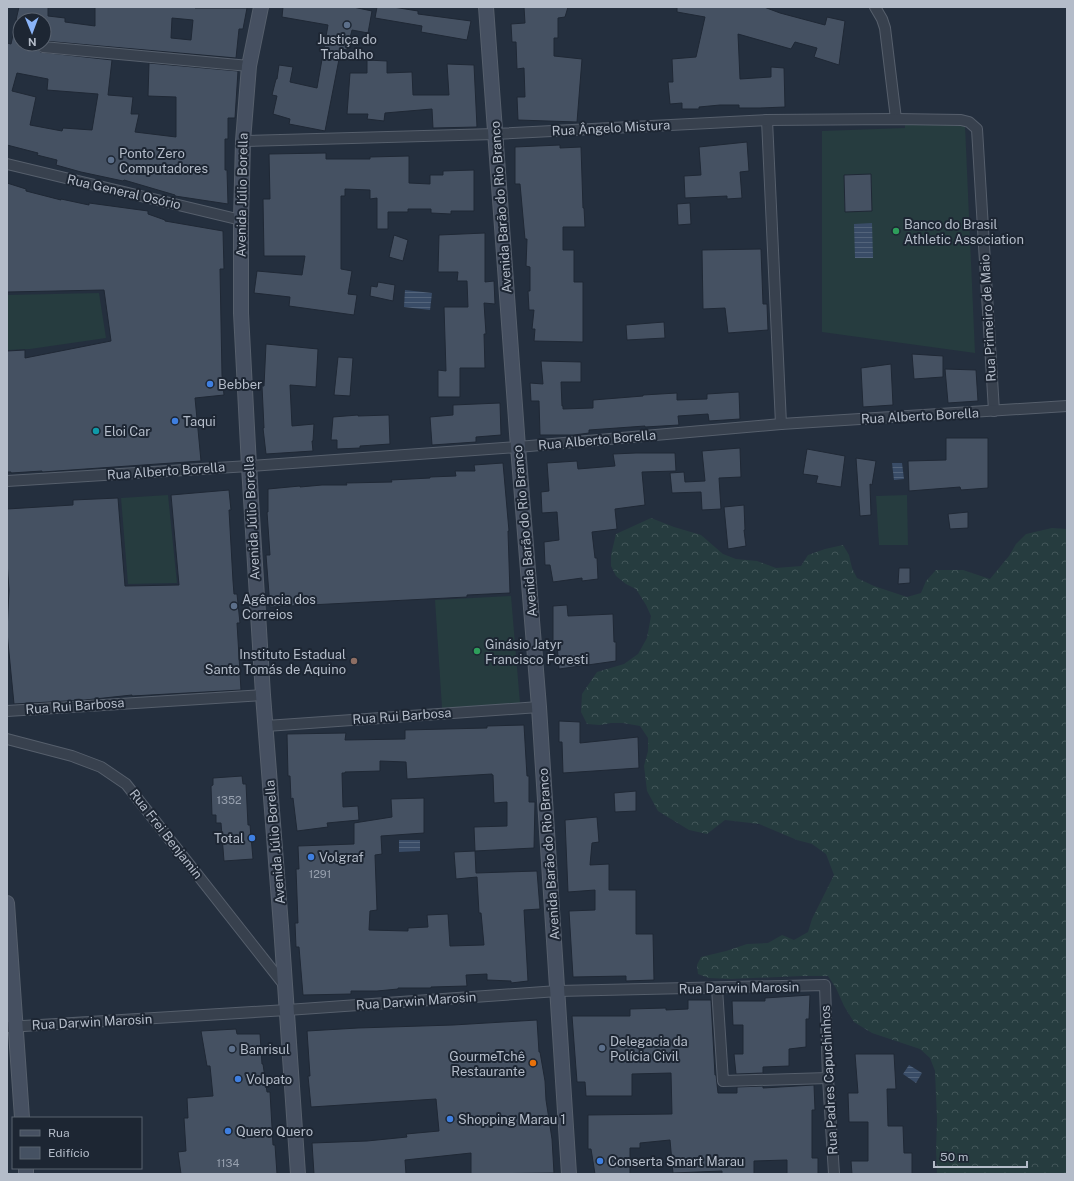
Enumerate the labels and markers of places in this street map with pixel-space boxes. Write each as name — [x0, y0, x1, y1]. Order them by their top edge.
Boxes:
marker: Justiça do Trabalho — [342, 20, 352, 30]
place label: Justiça do Trabalho — [317, 32, 377, 62]
place label: Ponto Zero Computadores — [119, 146, 208, 176]
marker: Ponto Zero Computadores — [106, 155, 116, 165]
place label: Banco do Brasil Athletic Association — [904, 217, 1024, 247]
marker: Banco do Brasil Athletic Association — [891, 226, 901, 236]
place label: Bebber — [218, 377, 262, 392]
marker: Bebber — [205, 379, 215, 389]
place label: Taqui — [183, 414, 216, 429]
marker: Taqui — [170, 416, 180, 426]
place label: Eloi Car — [104, 424, 150, 439]
marker: Eloi Car — [91, 426, 101, 436]
place label: Agência dos Correios — [242, 592, 316, 622]
marker: Agência dos Correios — [229, 601, 239, 611]
place label: Ginásio Jatyr Francisco Foresti — [485, 637, 588, 667]
marker: Ginásio Jatyr Francisco Foresti — [472, 646, 482, 656]
place label: Instituto Estadual Santo Tomás de Aquino — [205, 647, 346, 677]
marker: Instituto Estadual Santo Tomás de Aquino — [349, 656, 359, 666]
place label: Total — [214, 831, 244, 846]
marker: Total — [247, 833, 257, 843]
place label: Volgraf — [319, 850, 364, 865]
marker: Volgraf — [306, 852, 316, 862]
place label: Delegacia da Polícia Civil — [610, 1034, 688, 1064]
place label: Banrisul — [240, 1042, 290, 1057]
marker: Delegacia da Polícia Civil — [597, 1043, 607, 1053]
marker: Banrisul — [227, 1044, 237, 1054]
place label: GourmeTchê Restaurante — [449, 1049, 525, 1079]
marker: GourmeTchê Restaurante — [528, 1058, 538, 1068]
place label: Volpato — [246, 1072, 292, 1087]
marker: Volpato — [233, 1074, 243, 1084]
place label: Shopping Marau 1 — [458, 1112, 566, 1127]
marker: Shopping Marau 1 — [445, 1114, 455, 1124]
place label: Quero Quero — [236, 1124, 313, 1139]
marker: Quero Quero — [223, 1126, 233, 1136]
place label: Conserta Smart Marau — [608, 1154, 744, 1169]
marker: Conserta Smart Marau — [595, 1156, 605, 1166]

